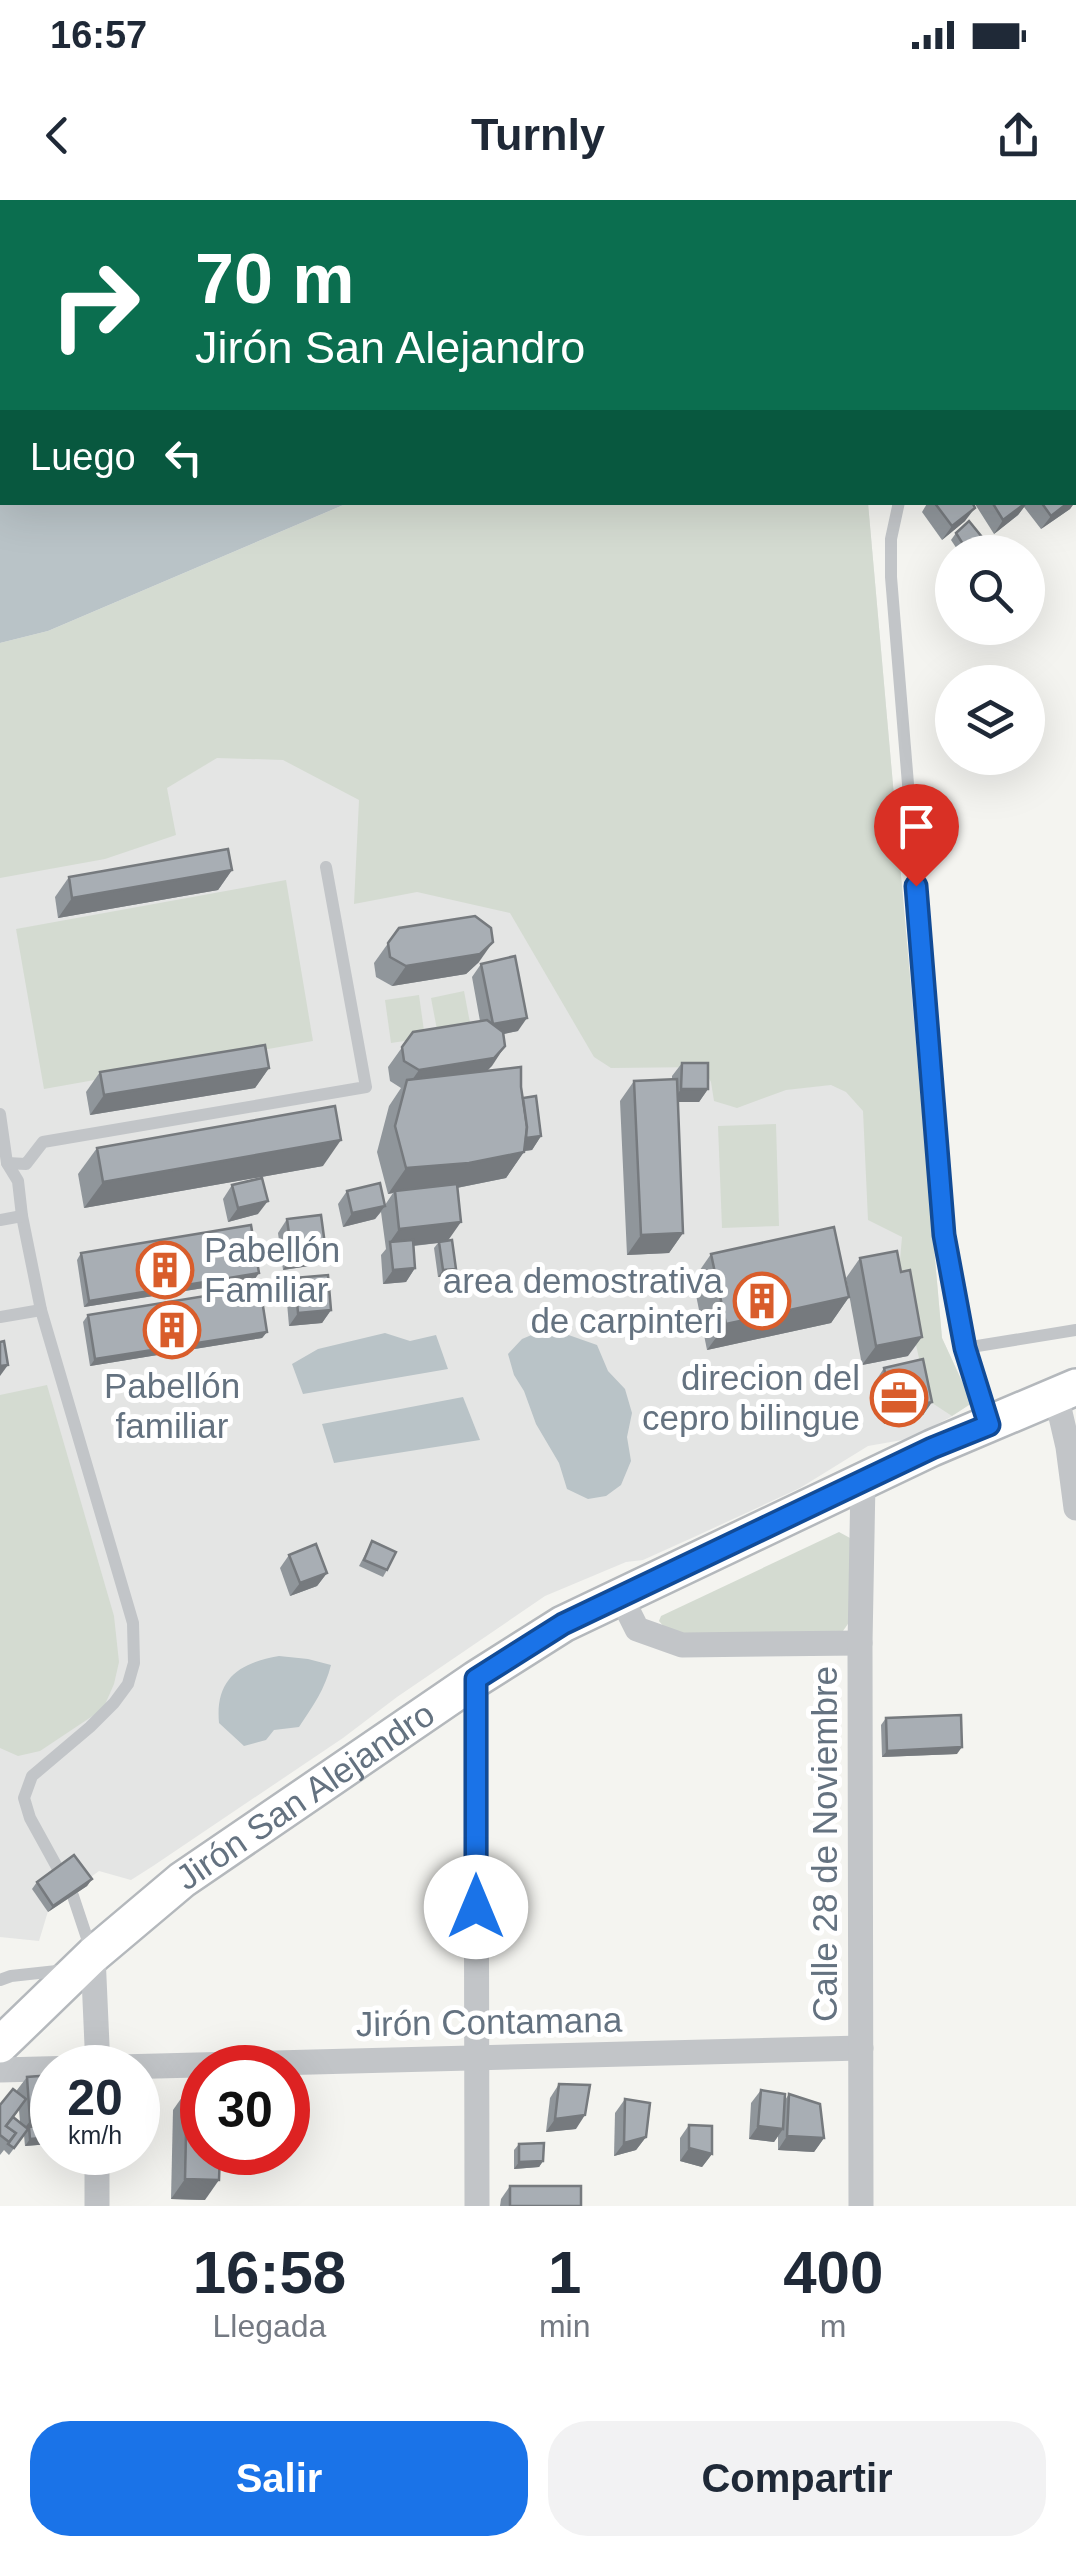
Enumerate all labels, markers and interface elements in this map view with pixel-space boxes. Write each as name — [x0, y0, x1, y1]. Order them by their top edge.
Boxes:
text: 16:57 — [50, 14, 147, 56]
icon: back — [30, 108, 85, 163]
icon: share — [991, 108, 1046, 163]
text: Turnly — [471, 109, 605, 160]
icon: right — [30, 240, 160, 370]
text: 70 m — [195, 240, 355, 318]
text: Jirón San Alejandro — [195, 322, 585, 373]
icon: left — [156, 430, 211, 485]
text: Luego — [30, 436, 136, 478]
map controls — [935, 535, 1045, 775]
button: search — [935, 535, 1045, 645]
button: layers — [935, 665, 1045, 775]
pin — [874, 784, 959, 887]
icon: arrive — [889, 799, 944, 854]
place label: Pabellón Familiar — [204, 1230, 340, 1309]
building icon: Pabellón Familiar — [135, 1240, 195, 1300]
place label: area demostrativa de carpinteri — [443, 1261, 724, 1340]
building icon: area demostrativa de carpinteri — [732, 1271, 792, 1331]
building icon: Pabellón familiar — [142, 1300, 202, 1360]
place label: direcion del cepro bilingue — [642, 1358, 860, 1437]
place label: Pabellón familiar — [104, 1366, 240, 1445]
office icon: direcion del cepro bilingue — [869, 1368, 929, 1428]
street label: Calle 28 de Noviembre — [805, 1666, 844, 2022]
street label: Jirón San Alejandro — [169, 1694, 441, 1897]
position arrow — [424, 1855, 528, 1959]
street label: Jirón Contamana — [355, 2000, 623, 2043]
speed limit sign: 30 — [180, 2045, 310, 2175]
text: 20 — [67, 2070, 123, 2126]
text: km/h — [68, 2121, 122, 2149]
text: 16:58 — [193, 2239, 346, 2306]
text: 1 — [548, 2239, 581, 2306]
text: 400 — [783, 2239, 883, 2306]
text: Llegada — [212, 2308, 326, 2344]
text: min — [539, 2308, 590, 2344]
text: m — [820, 2308, 847, 2344]
button: Salir — [30, 2421, 528, 2536]
button: Compartir — [548, 2421, 1046, 2536]

